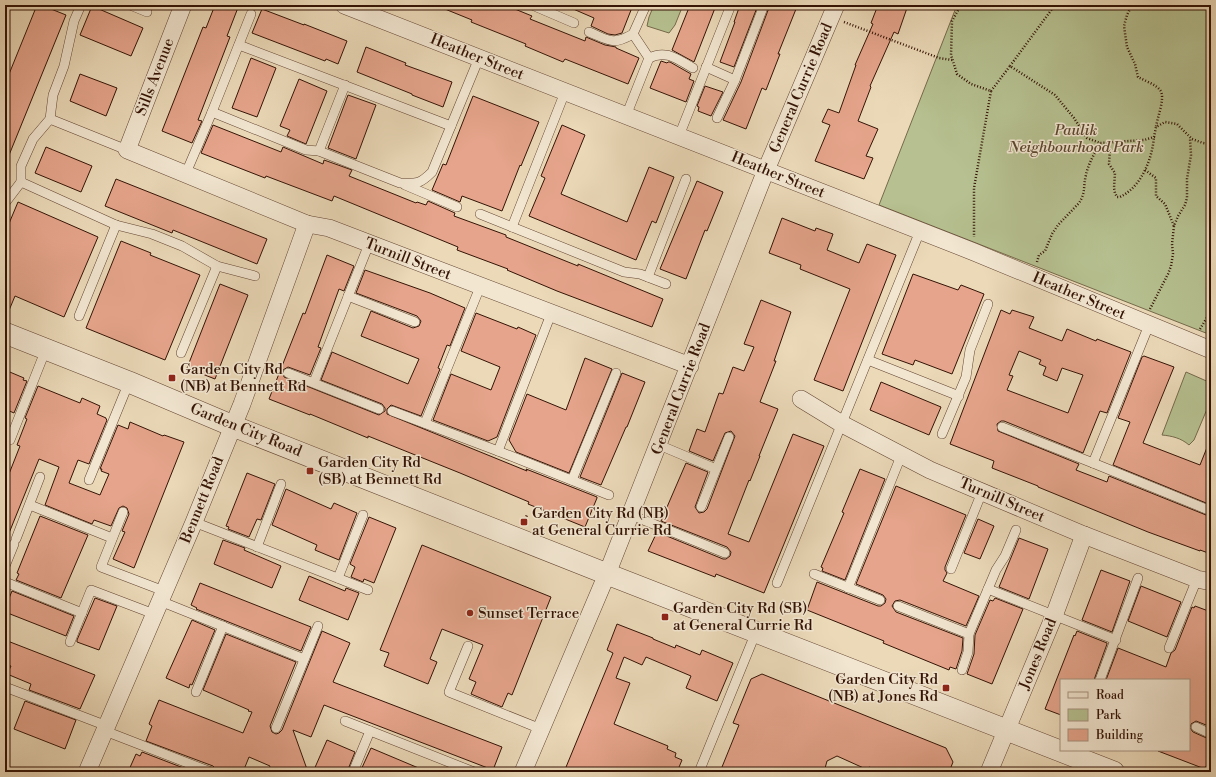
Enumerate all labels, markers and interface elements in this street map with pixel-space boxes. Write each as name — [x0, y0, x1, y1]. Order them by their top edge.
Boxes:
street label: General Currie Road — [765, 20, 837, 156]
street label: Heather Street — [427, 30, 527, 85]
street label: Sills Avenue — [132, 36, 178, 118]
park label: Paulik Neighbourhood Park — [1007, 121, 1144, 157]
street label: Heather Street — [728, 148, 828, 203]
street label: Turnill Street — [362, 234, 455, 284]
street label: Heather Street — [1029, 268, 1129, 324]
street label: General Currie Road — [647, 320, 715, 458]
place label: Garden City Rd (NB) at Bennett Rd — [180, 360, 307, 396]
marker: Garden City Rd (NB) at Bennett Rd — [167, 373, 177, 383]
street label: Garden City Road — [187, 399, 305, 461]
street label: Bennett Road — [176, 453, 228, 547]
place label: Garden City Rd (SB) at Bennett Rd — [318, 453, 442, 489]
marker: Garden City Rd (SB) at Bennett Rd — [305, 466, 315, 476]
street label: Turnill Street — [956, 473, 1048, 527]
place label: Garden City Rd (NB) at General Currie Rd — [532, 504, 672, 540]
marker: Garden City Rd (NB) at General Currie Rd — [519, 517, 529, 527]
place label: Garden City Rd (SB) at General Currie Rd — [673, 599, 813, 635]
place label: Sunset Terrace — [478, 604, 579, 623]
marker: Sunset Terrace — [465, 608, 475, 618]
marker: Garden City Rd (SB) at General Currie Rd — [660, 612, 670, 622]
street label: Jones Road — [1015, 615, 1061, 694]
place label: Garden City Rd (NB) at Jones Rd — [828, 670, 938, 706]
legend — [1060, 679, 1190, 751]
marker: Garden City Rd (NB) at Jones Rd — [941, 683, 951, 693]
text: Road — [1096, 688, 1124, 703]
text: Park — [1096, 708, 1122, 723]
text: Building — [1095, 728, 1144, 743]

